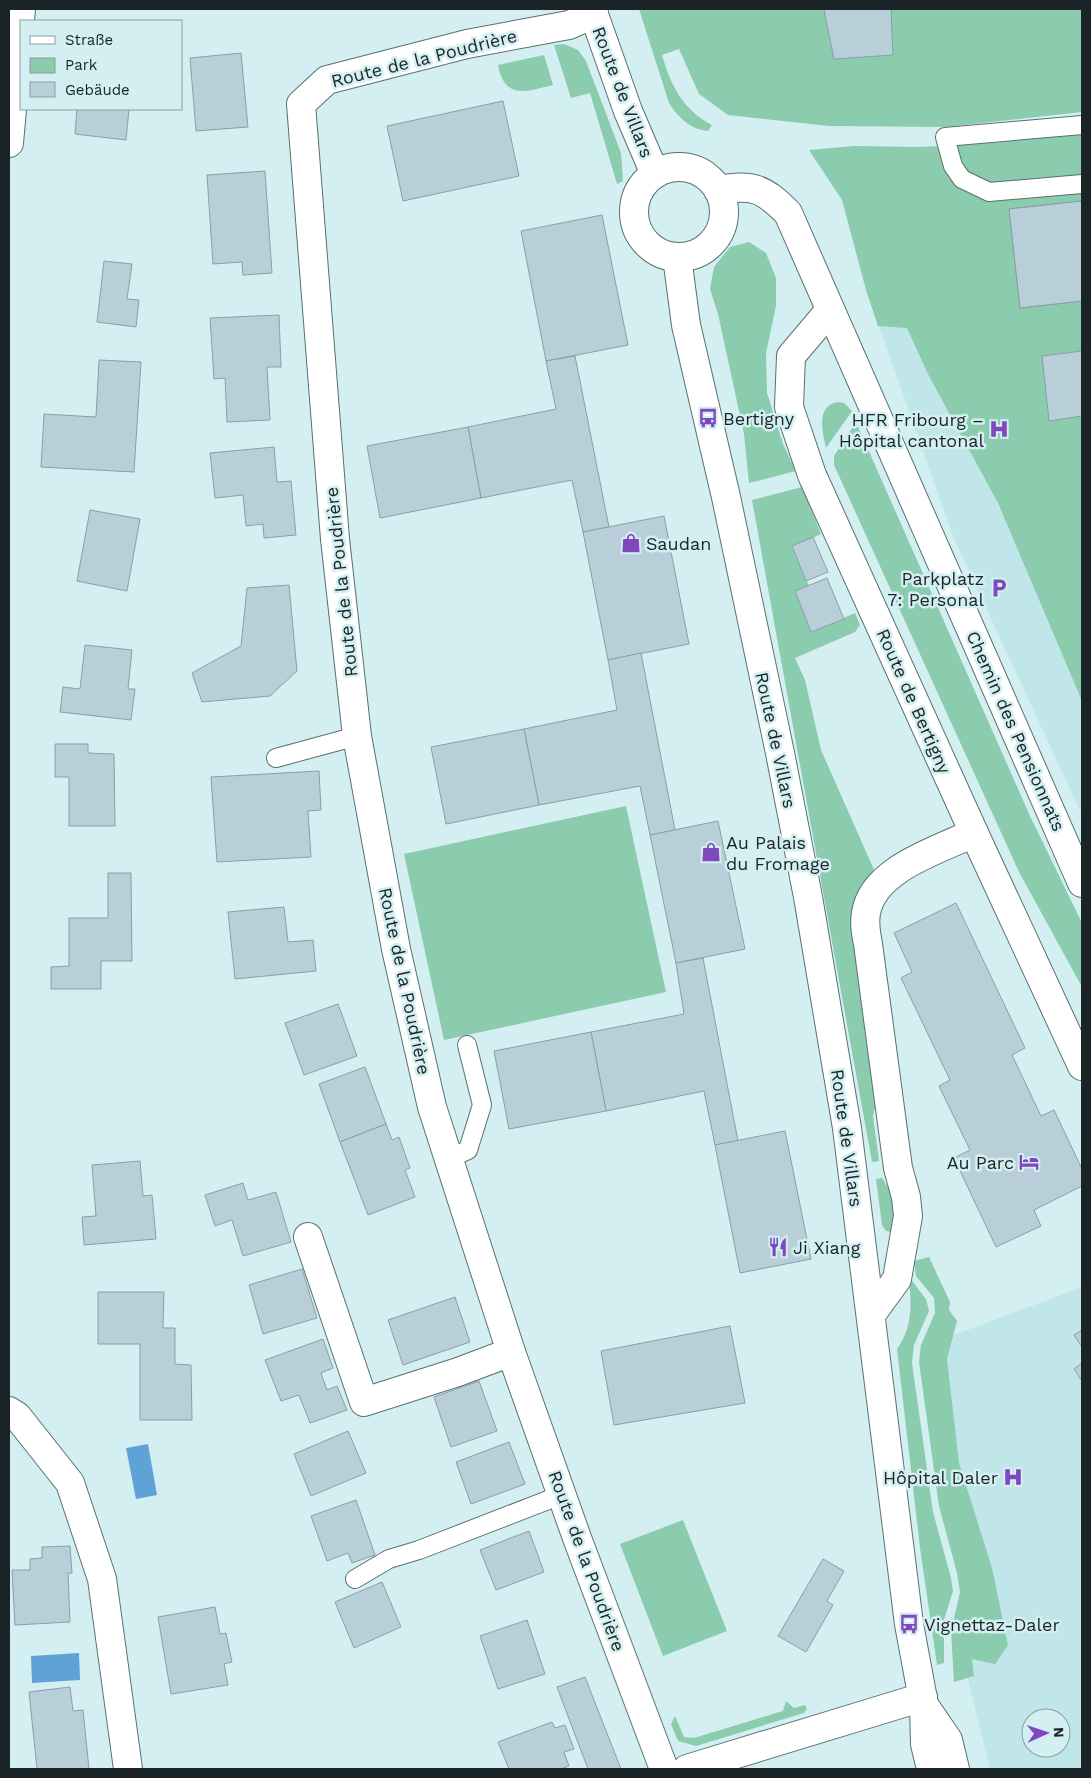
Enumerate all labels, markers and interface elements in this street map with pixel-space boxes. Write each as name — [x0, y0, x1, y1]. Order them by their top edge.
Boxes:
legend — [20, 20, 182, 110]
street label: Route de Villars — [588, 23, 658, 161]
street label: Route de la Poudrière — [329, 25, 519, 91]
text: Straße — [65, 31, 113, 49]
text: Park — [65, 56, 98, 74]
text: Gebäude — [65, 81, 130, 99]
bus stop icon: Bertigny — [697, 407, 719, 429]
place label: Bertigny — [723, 408, 795, 429]
place label: HFR Fribourg – Hôpital cantonal — [839, 409, 984, 451]
hospital icon: HFR Fribourg – Hôpital cantonal — [988, 418, 1010, 440]
street label: Route de la Poudrière — [321, 486, 361, 678]
shop icon: Saudan — [620, 532, 642, 554]
place label: Saudan — [646, 533, 711, 554]
place label: Parkplatz 7: Personal — [887, 568, 984, 610]
parking icon: Parkplatz 7: Personal — [988, 577, 1010, 599]
street label: Route de Bertigny — [873, 625, 956, 777]
street label: Chemin des Pensionnats — [962, 628, 1070, 834]
street label: Route de Villars — [751, 670, 801, 810]
place label: Au Palais du Fromage — [726, 832, 830, 874]
shop icon: Au Palais du Fromage — [700, 841, 722, 863]
street label: Route de la Poudrière — [375, 885, 435, 1077]
street label: Route de Villars — [827, 1068, 867, 1208]
hotel icon: Au Parc — [1018, 1151, 1040, 1173]
place label: Au Parc — [947, 1152, 1014, 1173]
restaurant icon: Ji Xiang — [767, 1236, 789, 1258]
place label: Ji Xiang — [793, 1237, 861, 1258]
hospital icon: Hôpital Daler — [1002, 1466, 1024, 1488]
place label: Hôpital Daler — [883, 1467, 998, 1488]
street label: Route de la Poudrière — [544, 1468, 630, 1654]
bus stop icon: Vignettaz-Daler — [898, 1613, 920, 1635]
place label: Vignettaz-Daler — [924, 1614, 1060, 1635]
north arrow — [1021, 1708, 1071, 1758]
text: N — [1051, 1727, 1067, 1738]

